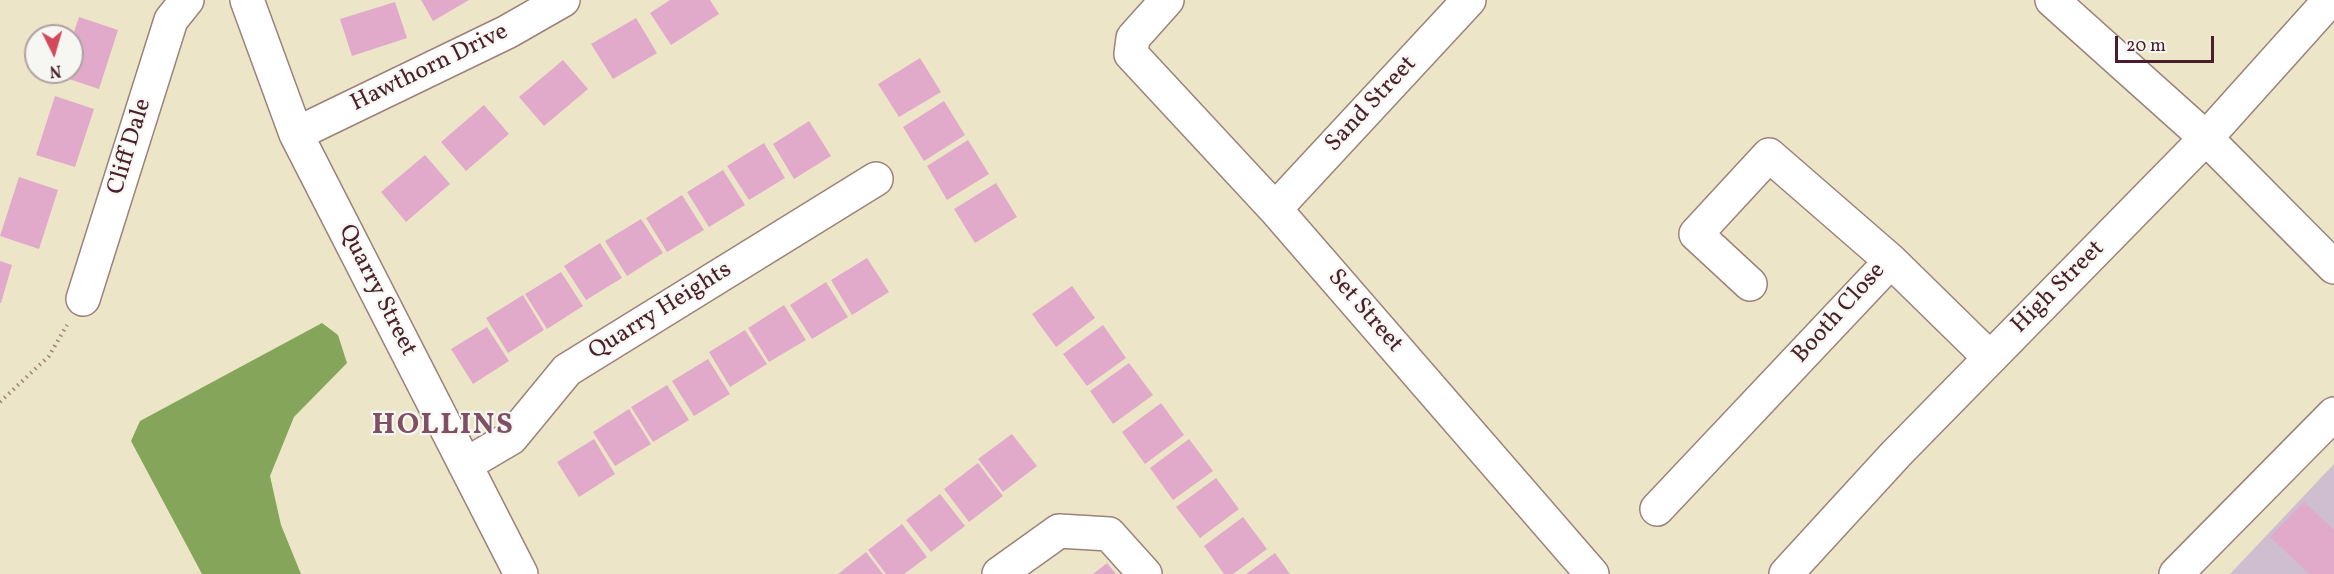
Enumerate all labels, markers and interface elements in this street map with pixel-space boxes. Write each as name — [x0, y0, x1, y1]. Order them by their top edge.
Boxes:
street label: Hawthorn Drive — [347, 19, 513, 119]
north arrow — [24, 24, 84, 84]
scale bar — [2118, 24, 2217, 62]
text: 20 m — [2126, 34, 2166, 59]
street label: Sand Street — [1320, 51, 1424, 159]
text: N — [49, 58, 62, 81]
street label: Cliff Dale — [103, 96, 159, 198]
street label: Quarry Street — [331, 220, 421, 362]
street label: High Street — [2007, 236, 2111, 340]
street label: Quarry Heights — [584, 257, 738, 367]
street label: Booth Close — [1787, 258, 1893, 370]
street label: Set Street — [1320, 265, 1408, 359]
district label: HOLLINS — [372, 409, 514, 445]

